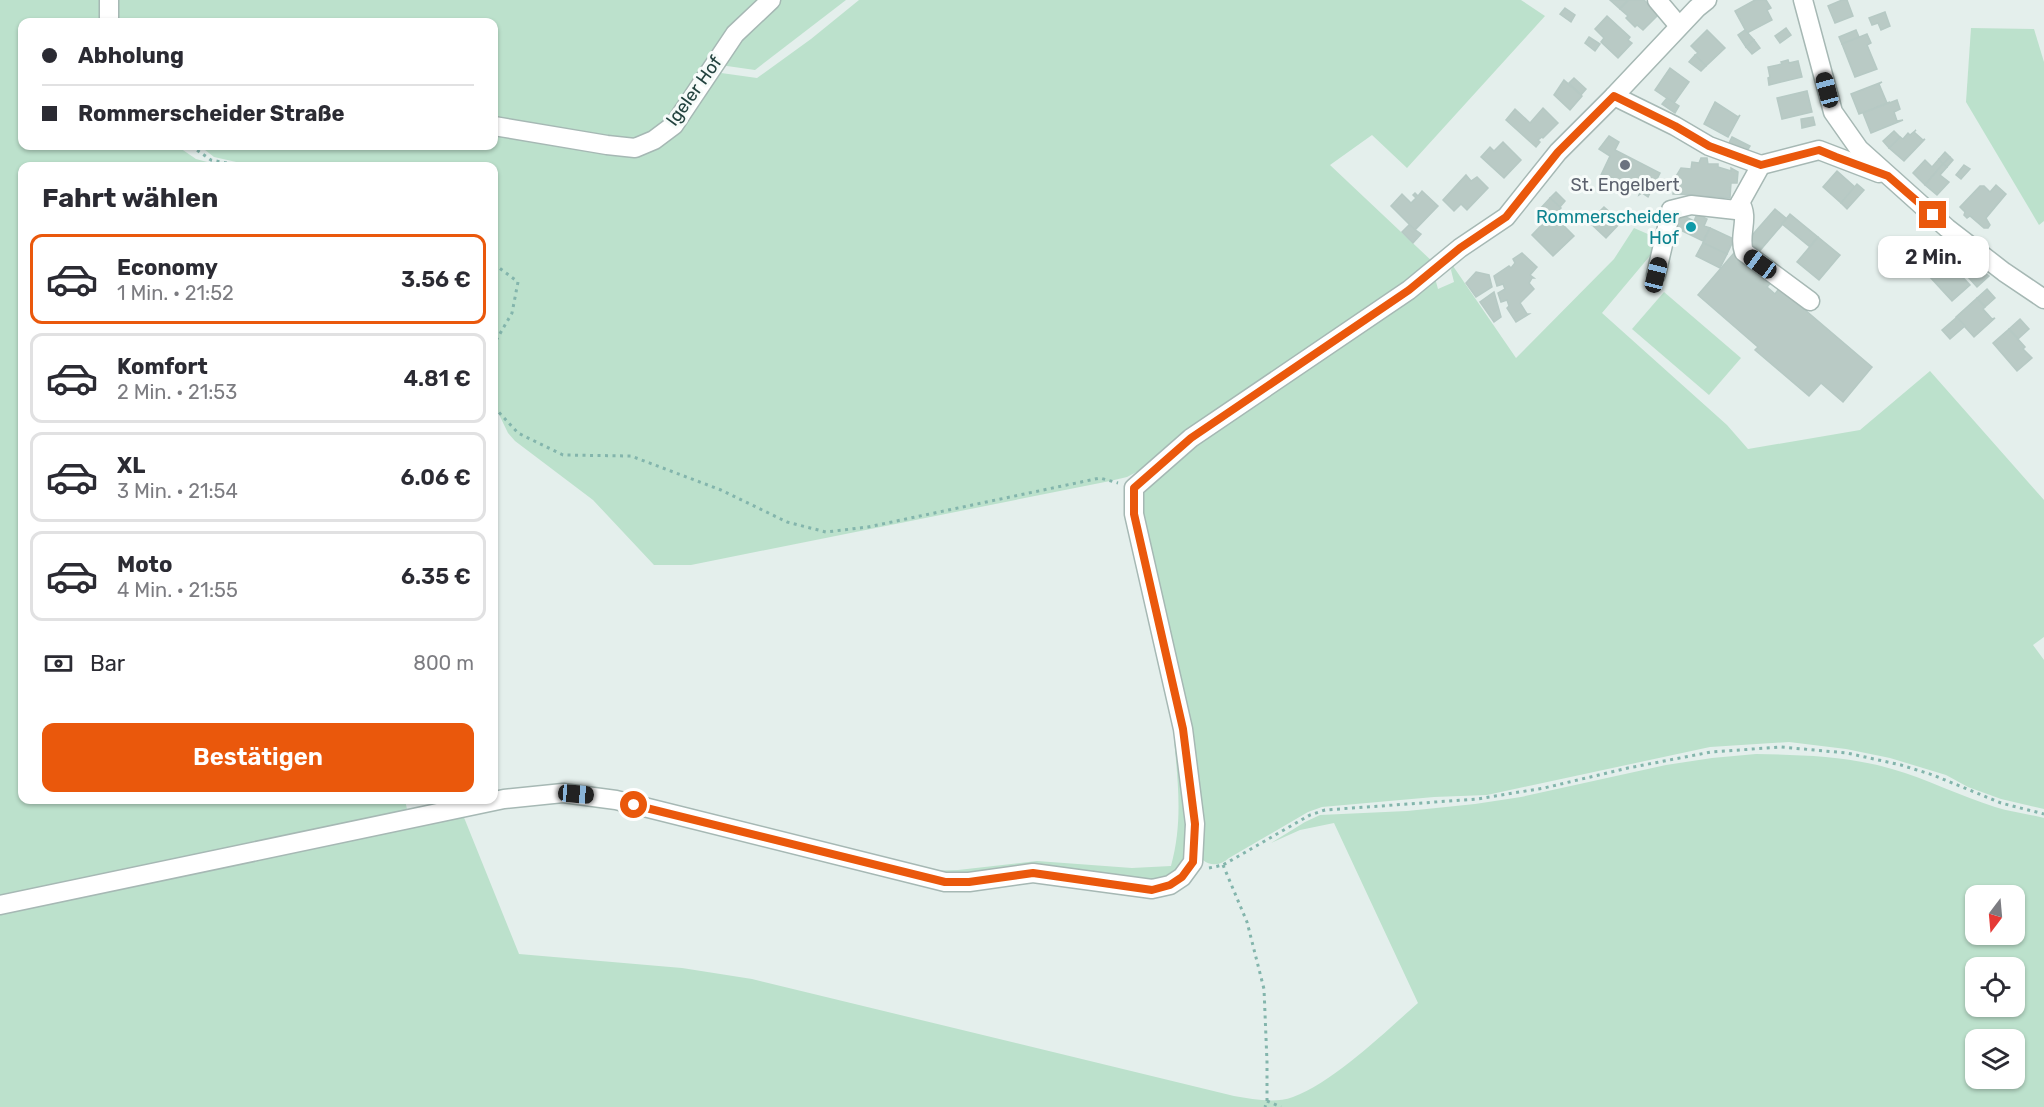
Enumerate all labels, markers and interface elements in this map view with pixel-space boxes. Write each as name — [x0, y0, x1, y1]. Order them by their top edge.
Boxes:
text: Abholung — [78, 42, 184, 69]
street label: Igeler Hof — [661, 52, 727, 130]
car — [1814, 70, 1840, 110]
text: Rommerscheider Straße — [78, 100, 345, 127]
marker: St. Engelbert — [1618, 158, 1632, 172]
place label: St. Engelbert — [1571, 174, 1679, 196]
text: Fahrt wählen — [42, 182, 218, 214]
route end — [1919, 201, 1946, 228]
place label: Rommerscheider Hof — [1536, 206, 1679, 249]
marker: Rommerscheider Hof — [1684, 220, 1698, 234]
callout: 2 Min. — [1878, 236, 1988, 278]
text: 2 Min. — [1905, 245, 1962, 269]
car — [1740, 246, 1780, 282]
icon: car — [45, 252, 99, 306]
text: Economy — [117, 254, 218, 281]
car — [1643, 255, 1669, 295]
text: 3.56 € — [401, 266, 471, 293]
text: 1 Min. · 21:52 — [117, 281, 234, 305]
icon: car — [45, 351, 99, 405]
text: Komfort — [117, 353, 208, 380]
text: 4.81 € — [404, 365, 471, 392]
text: 2 Min. · 21:53 — [117, 380, 237, 404]
icon: car — [45, 450, 99, 504]
text: XL — [117, 452, 145, 479]
text: 6.06 € — [400, 464, 471, 491]
text: 3 Min. · 21:54 — [117, 479, 238, 503]
icon: car — [45, 549, 99, 603]
text: Moto — [117, 551, 172, 578]
text: 6.35 € — [401, 563, 471, 590]
text: 4 Min. · 21:55 — [117, 578, 238, 602]
icon: cash — [42, 647, 75, 680]
text: Bar — [90, 650, 125, 677]
text: 800 m — [413, 651, 474, 675]
button: Bestätigen — [42, 723, 474, 792]
car — [557, 783, 595, 805]
route start — [620, 791, 647, 818]
north arrow — [1965, 885, 2025, 945]
map controls — [1965, 885, 2025, 1089]
button: locate — [1965, 957, 2025, 1017]
button: layers — [1965, 1029, 2025, 1089]

